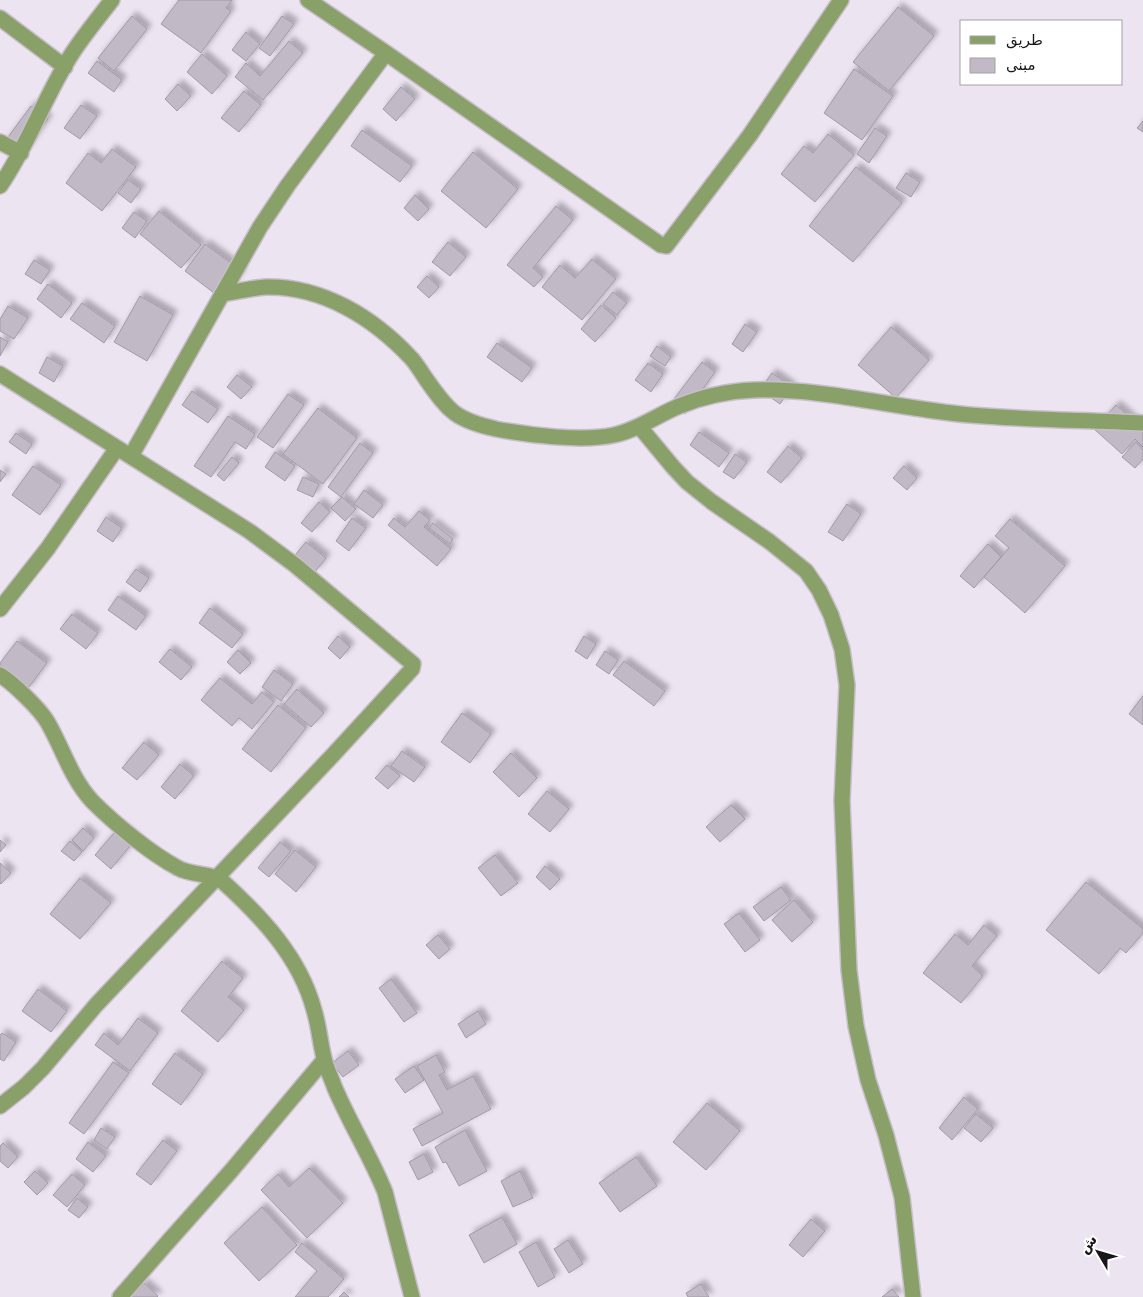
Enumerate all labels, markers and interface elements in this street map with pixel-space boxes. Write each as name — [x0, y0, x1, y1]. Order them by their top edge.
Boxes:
legend — [960, 20, 1123, 85]
text: طريق — [1006, 31, 1043, 49]
text: مبنى — [1006, 56, 1036, 74]
north arrow — [1073, 1227, 1123, 1277]
text: ش — [1076, 1231, 1100, 1257]

